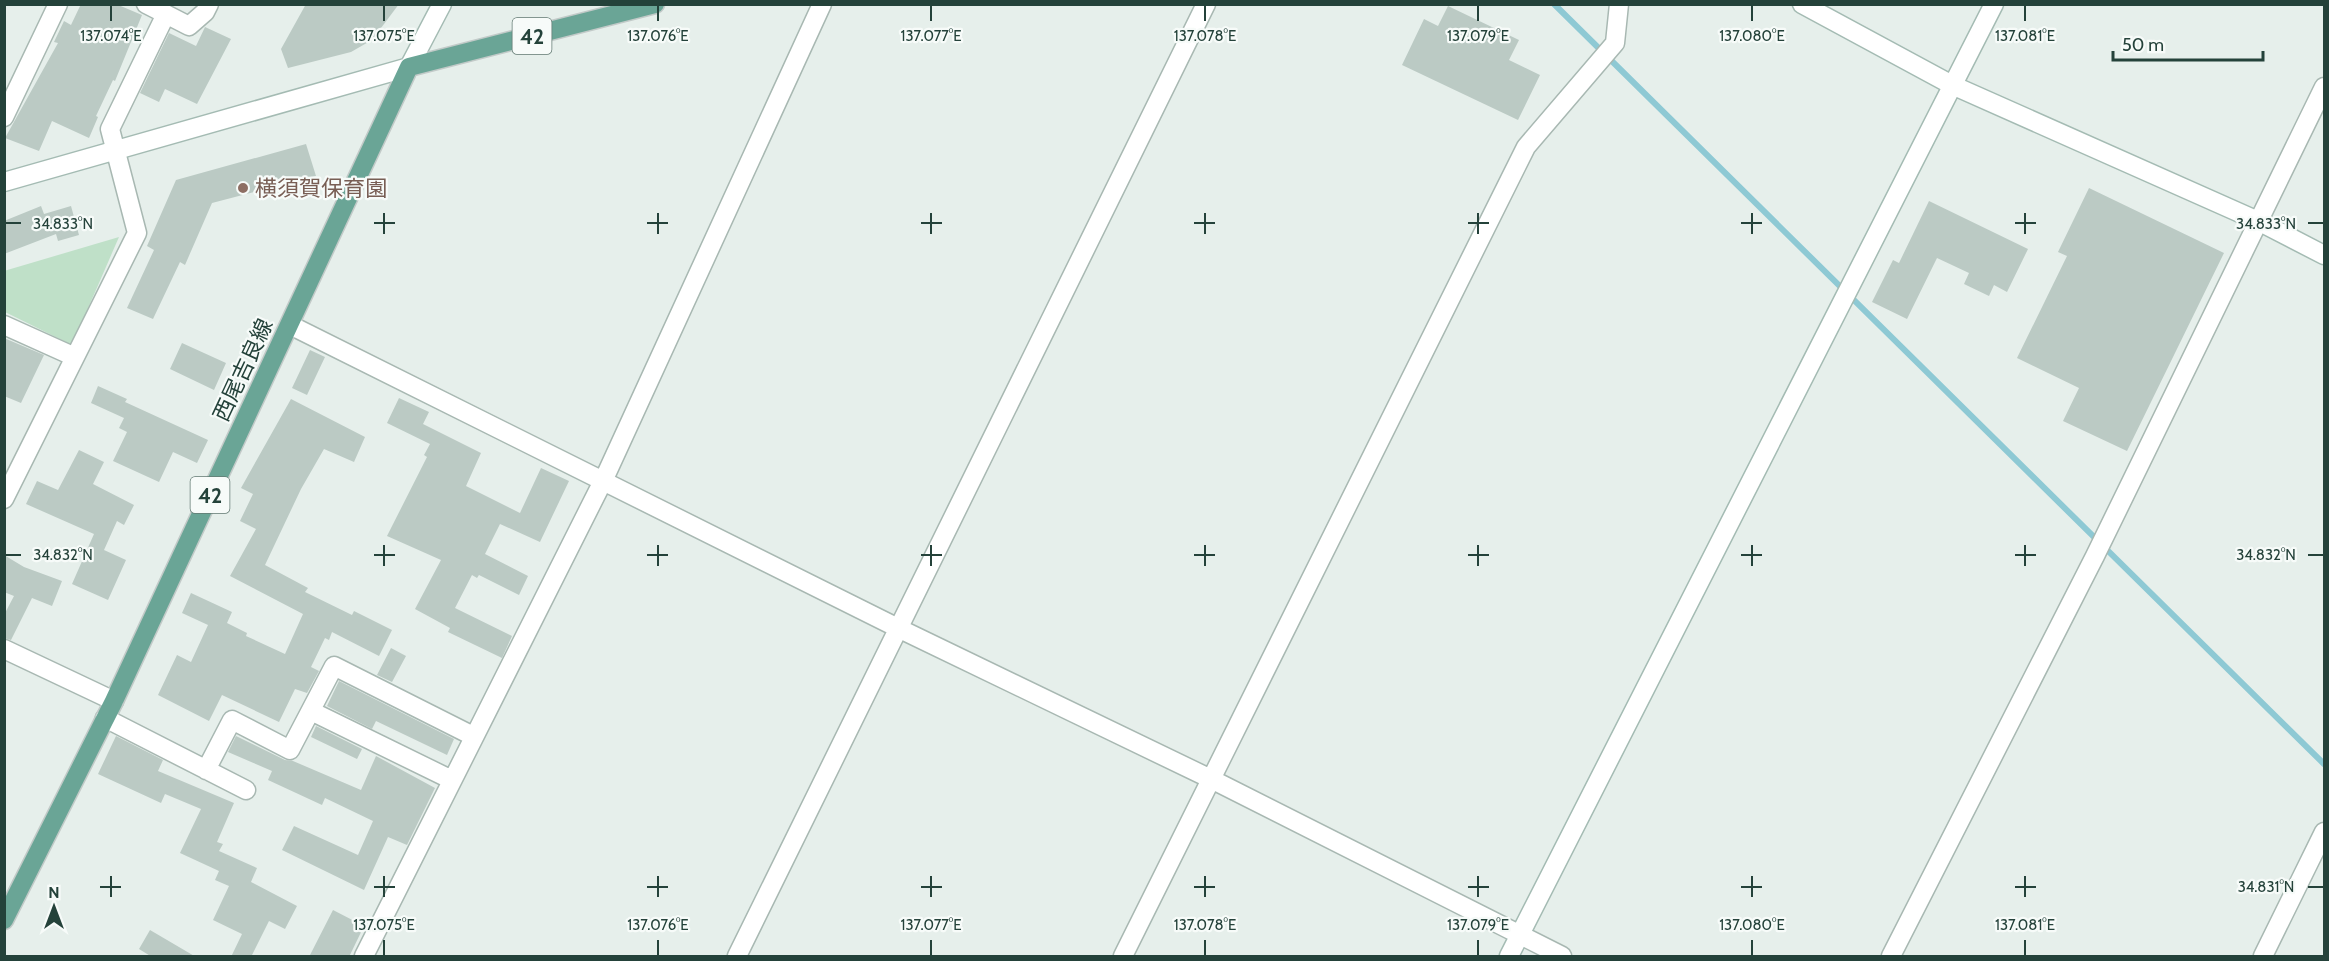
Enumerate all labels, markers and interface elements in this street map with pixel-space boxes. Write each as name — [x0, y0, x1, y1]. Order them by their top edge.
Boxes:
road number: 42 — [512, 18, 552, 54]
scale bar — [2113, 24, 2263, 62]
text: 137.074°E — [80, 27, 142, 45]
text: 137.075°E — [353, 27, 415, 45]
text: 137.076°E — [627, 27, 689, 45]
text: 137.077°E — [901, 27, 961, 45]
text: 137.078°E — [1174, 27, 1236, 45]
text: 137.079°E — [1447, 27, 1509, 45]
text: 137.080°E — [1719, 27, 1785, 45]
text: 137.081°E — [1995, 27, 2055, 45]
text: 50 m — [2122, 34, 2164, 56]
place label: 横須賀保育園 — [255, 175, 387, 202]
marker: 横須賀保育園 — [236, 181, 250, 195]
text: 34.833°N — [33, 215, 93, 233]
text: 34.833°N — [2236, 215, 2296, 233]
street label: 西尾吉良線 — [208, 314, 278, 426]
road number: 42 — [190, 477, 230, 513]
text: 34.832°N — [33, 546, 93, 564]
text: 34.832°N — [2236, 546, 2296, 564]
north arrow — [24, 877, 84, 937]
text: 34.831°N — [2238, 878, 2294, 896]
text: N — [48, 883, 60, 902]
text: 137.075°E — [353, 916, 415, 934]
text: 137.076°E — [627, 916, 689, 934]
text: 137.077°E — [901, 916, 961, 934]
text: 137.078°E — [1174, 916, 1236, 934]
text: 137.079°E — [1447, 916, 1509, 934]
text: 137.080°E — [1719, 916, 1785, 934]
text: 137.081°E — [1995, 916, 2055, 934]

